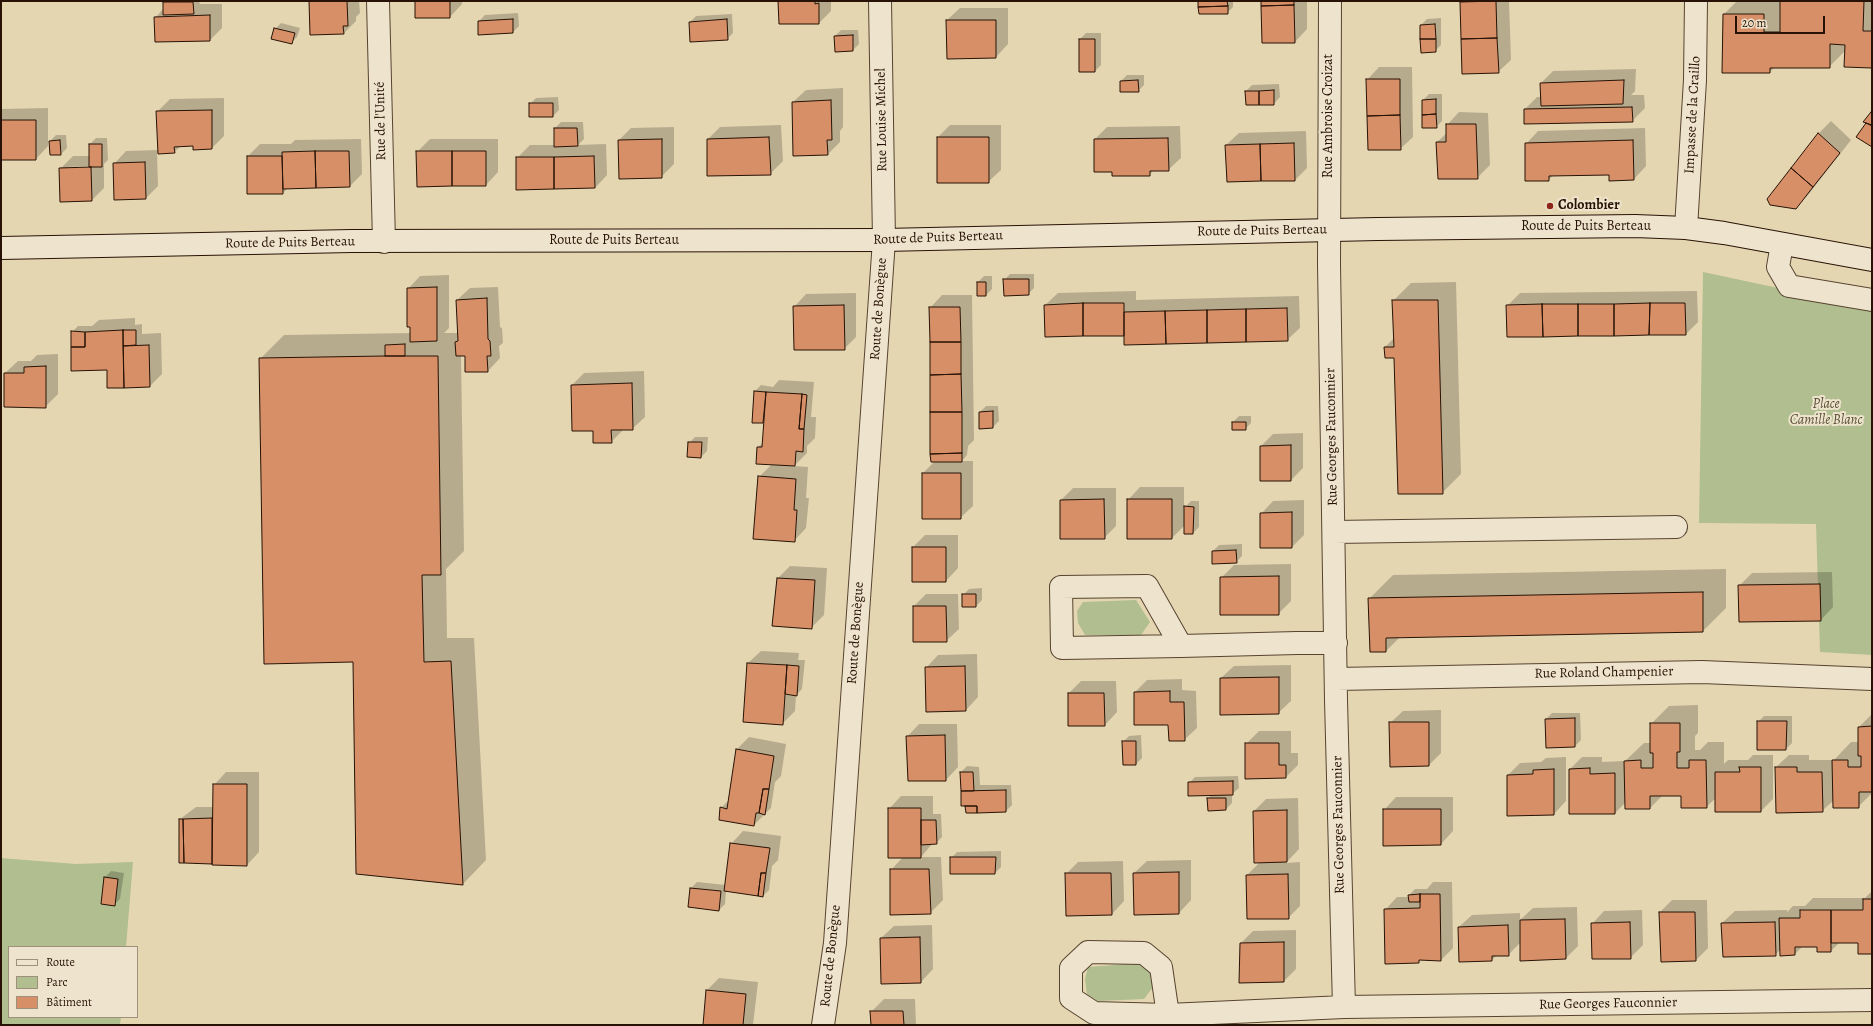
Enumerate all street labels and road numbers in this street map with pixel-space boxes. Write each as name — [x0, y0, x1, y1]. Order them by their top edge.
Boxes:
street label: Rue Ambroise Croizat — [1321, 54, 1337, 178]
street label: Impasse de la Craillo — [1682, 56, 1704, 174]
street label: Rue Louise Michel — [873, 68, 891, 172]
street label: Rue de l'Unité — [372, 81, 390, 161]
street label: Route de Puits Berteau — [1521, 219, 1651, 235]
street label: Route de Puits Berteau — [1197, 221, 1327, 241]
street label: Route de Puits Berteau — [873, 227, 1003, 249]
street label: Route de Puits Berteau — [225, 233, 355, 253]
street label: Route de Puits Berteau — [549, 233, 679, 249]
street label: Route de Bonègue — [867, 257, 891, 361]
street label: Rue Georges Fauconnier — [1322, 368, 1342, 506]
street label: Route de Bonègue — [844, 581, 868, 685]
street label: Rue Roland Champenier — [1534, 663, 1674, 683]
street label: Rue Georges Fauconnier — [1329, 756, 1349, 894]
street label: Route de Bonègue — [817, 904, 845, 1008]
street label: Rue Georges Fauconnier — [1539, 994, 1677, 1014]

